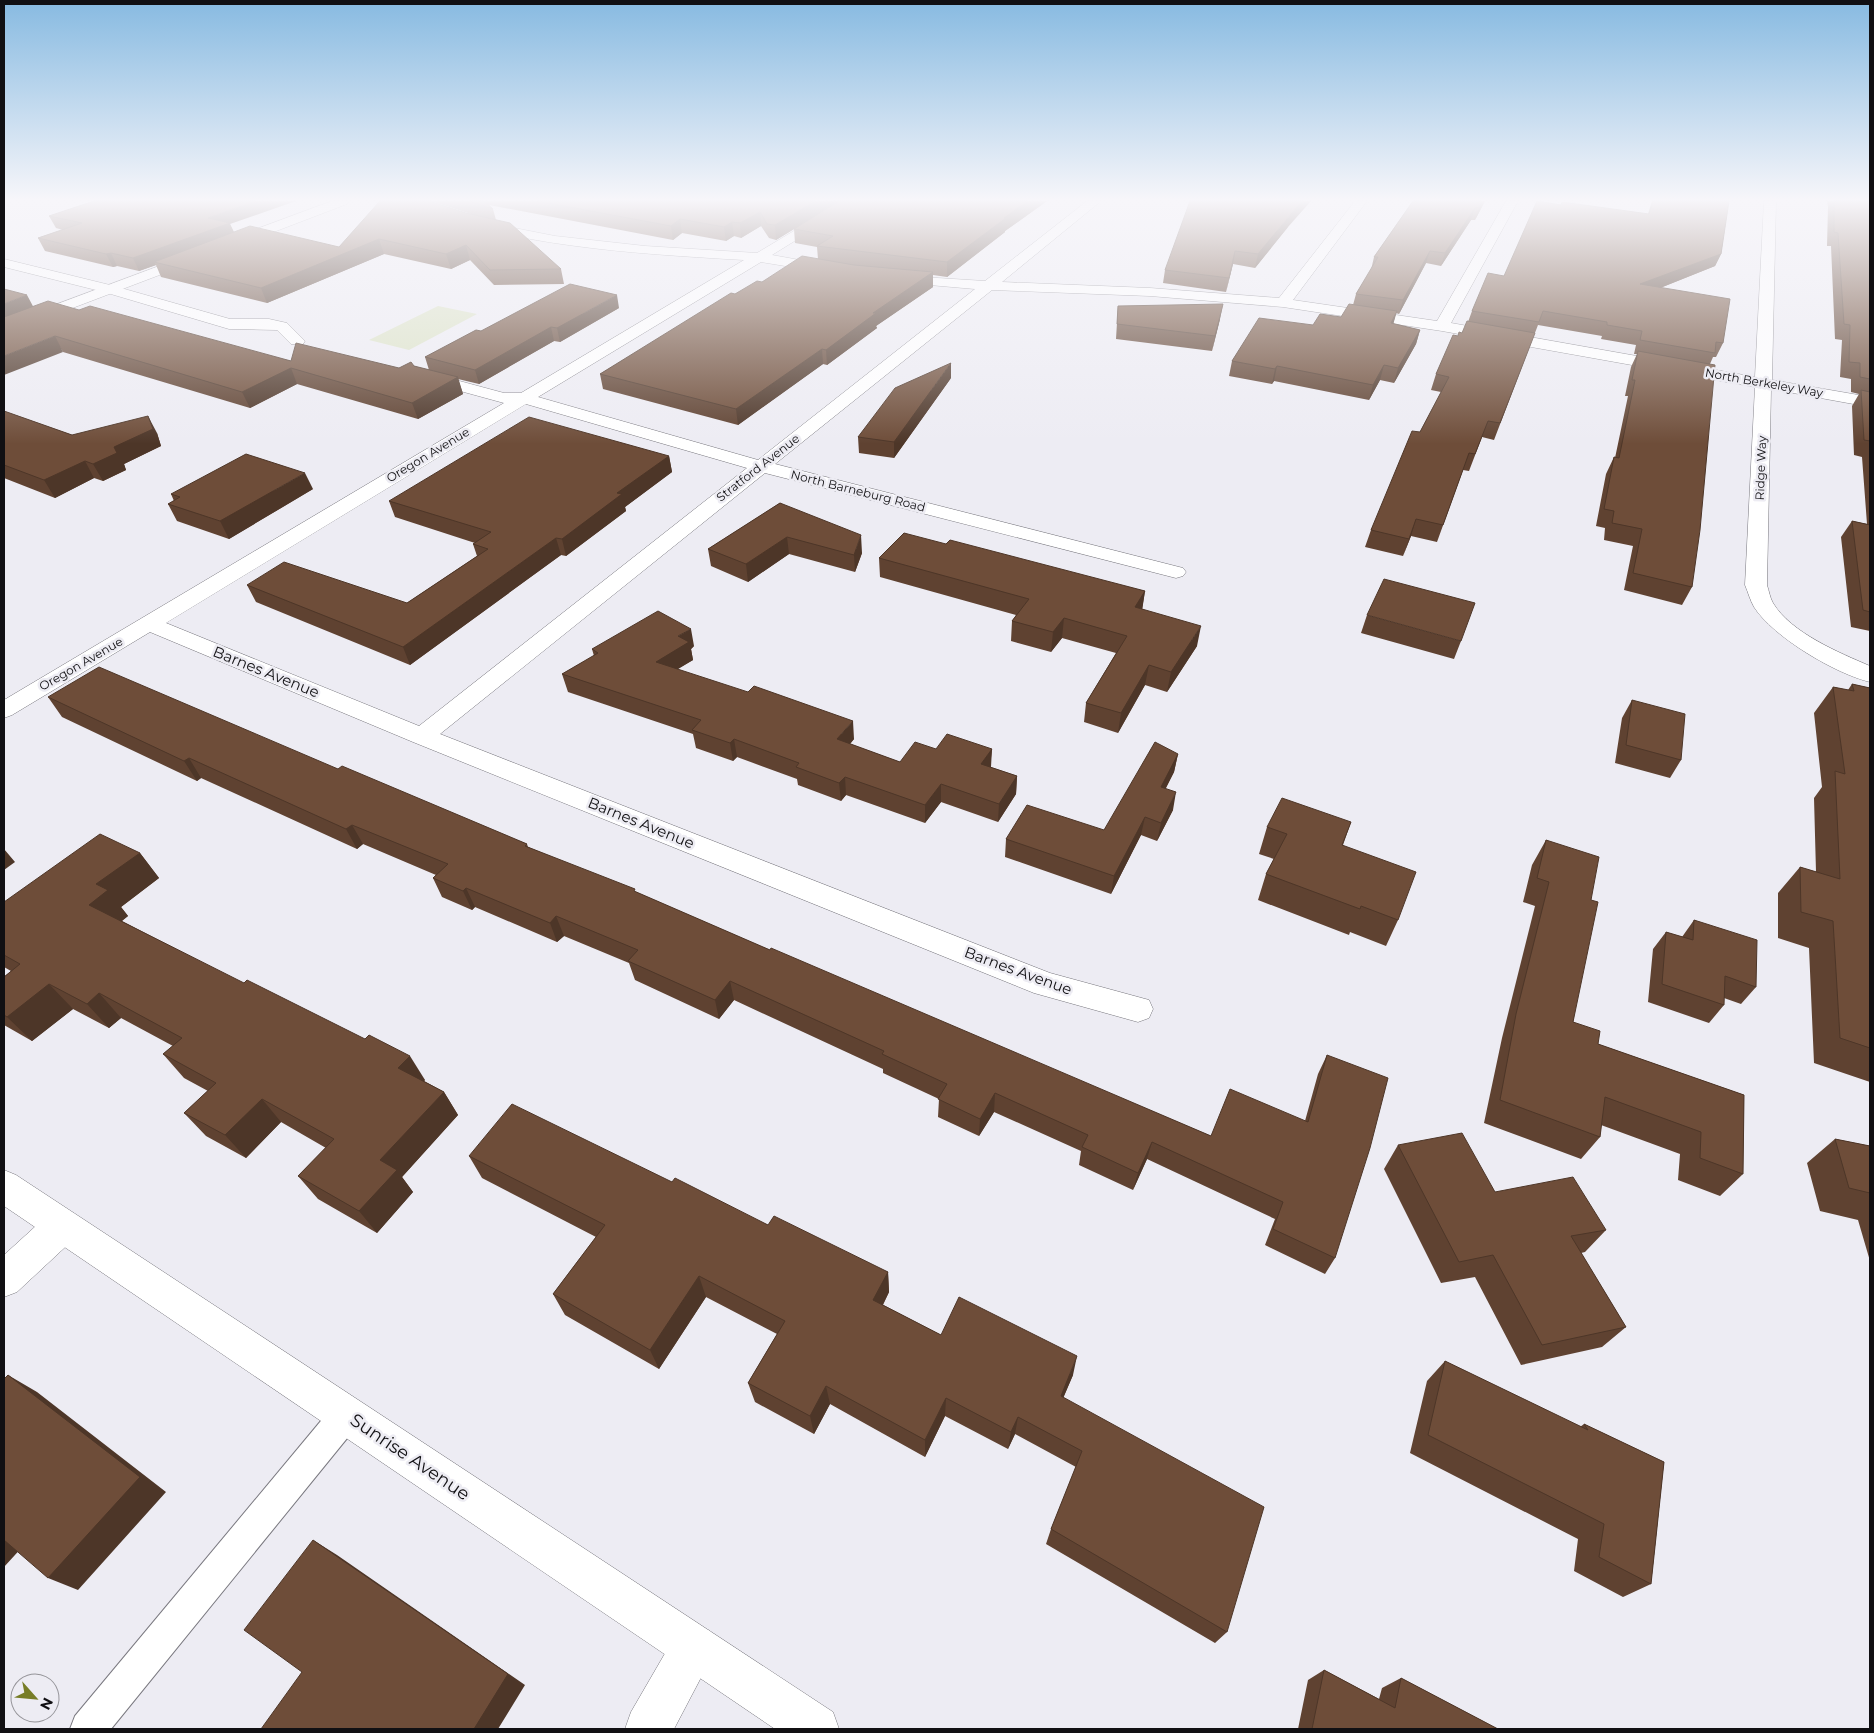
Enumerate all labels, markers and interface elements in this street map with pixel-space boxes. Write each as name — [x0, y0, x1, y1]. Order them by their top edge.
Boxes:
street label: North Berkeley Way — [1704, 365, 1825, 400]
street label: Oregon Avenue — [383, 424, 472, 485]
street label: Stratford Avenue — [713, 431, 802, 505]
street label: Ridge Way — [1752, 435, 1769, 501]
street label: North Barneburg Road — [789, 467, 927, 515]
street label: Oregon Avenue — [36, 634, 125, 694]
street label: Barnes Avenue — [210, 642, 322, 702]
street label: Barnes Avenue — [585, 793, 697, 853]
street label: Barnes Avenue — [962, 942, 1075, 999]
street label: Sunrise Avenue — [346, 1409, 474, 1505]
north arrow — [10, 1673, 60, 1723]
text: N — [36, 1695, 57, 1713]

